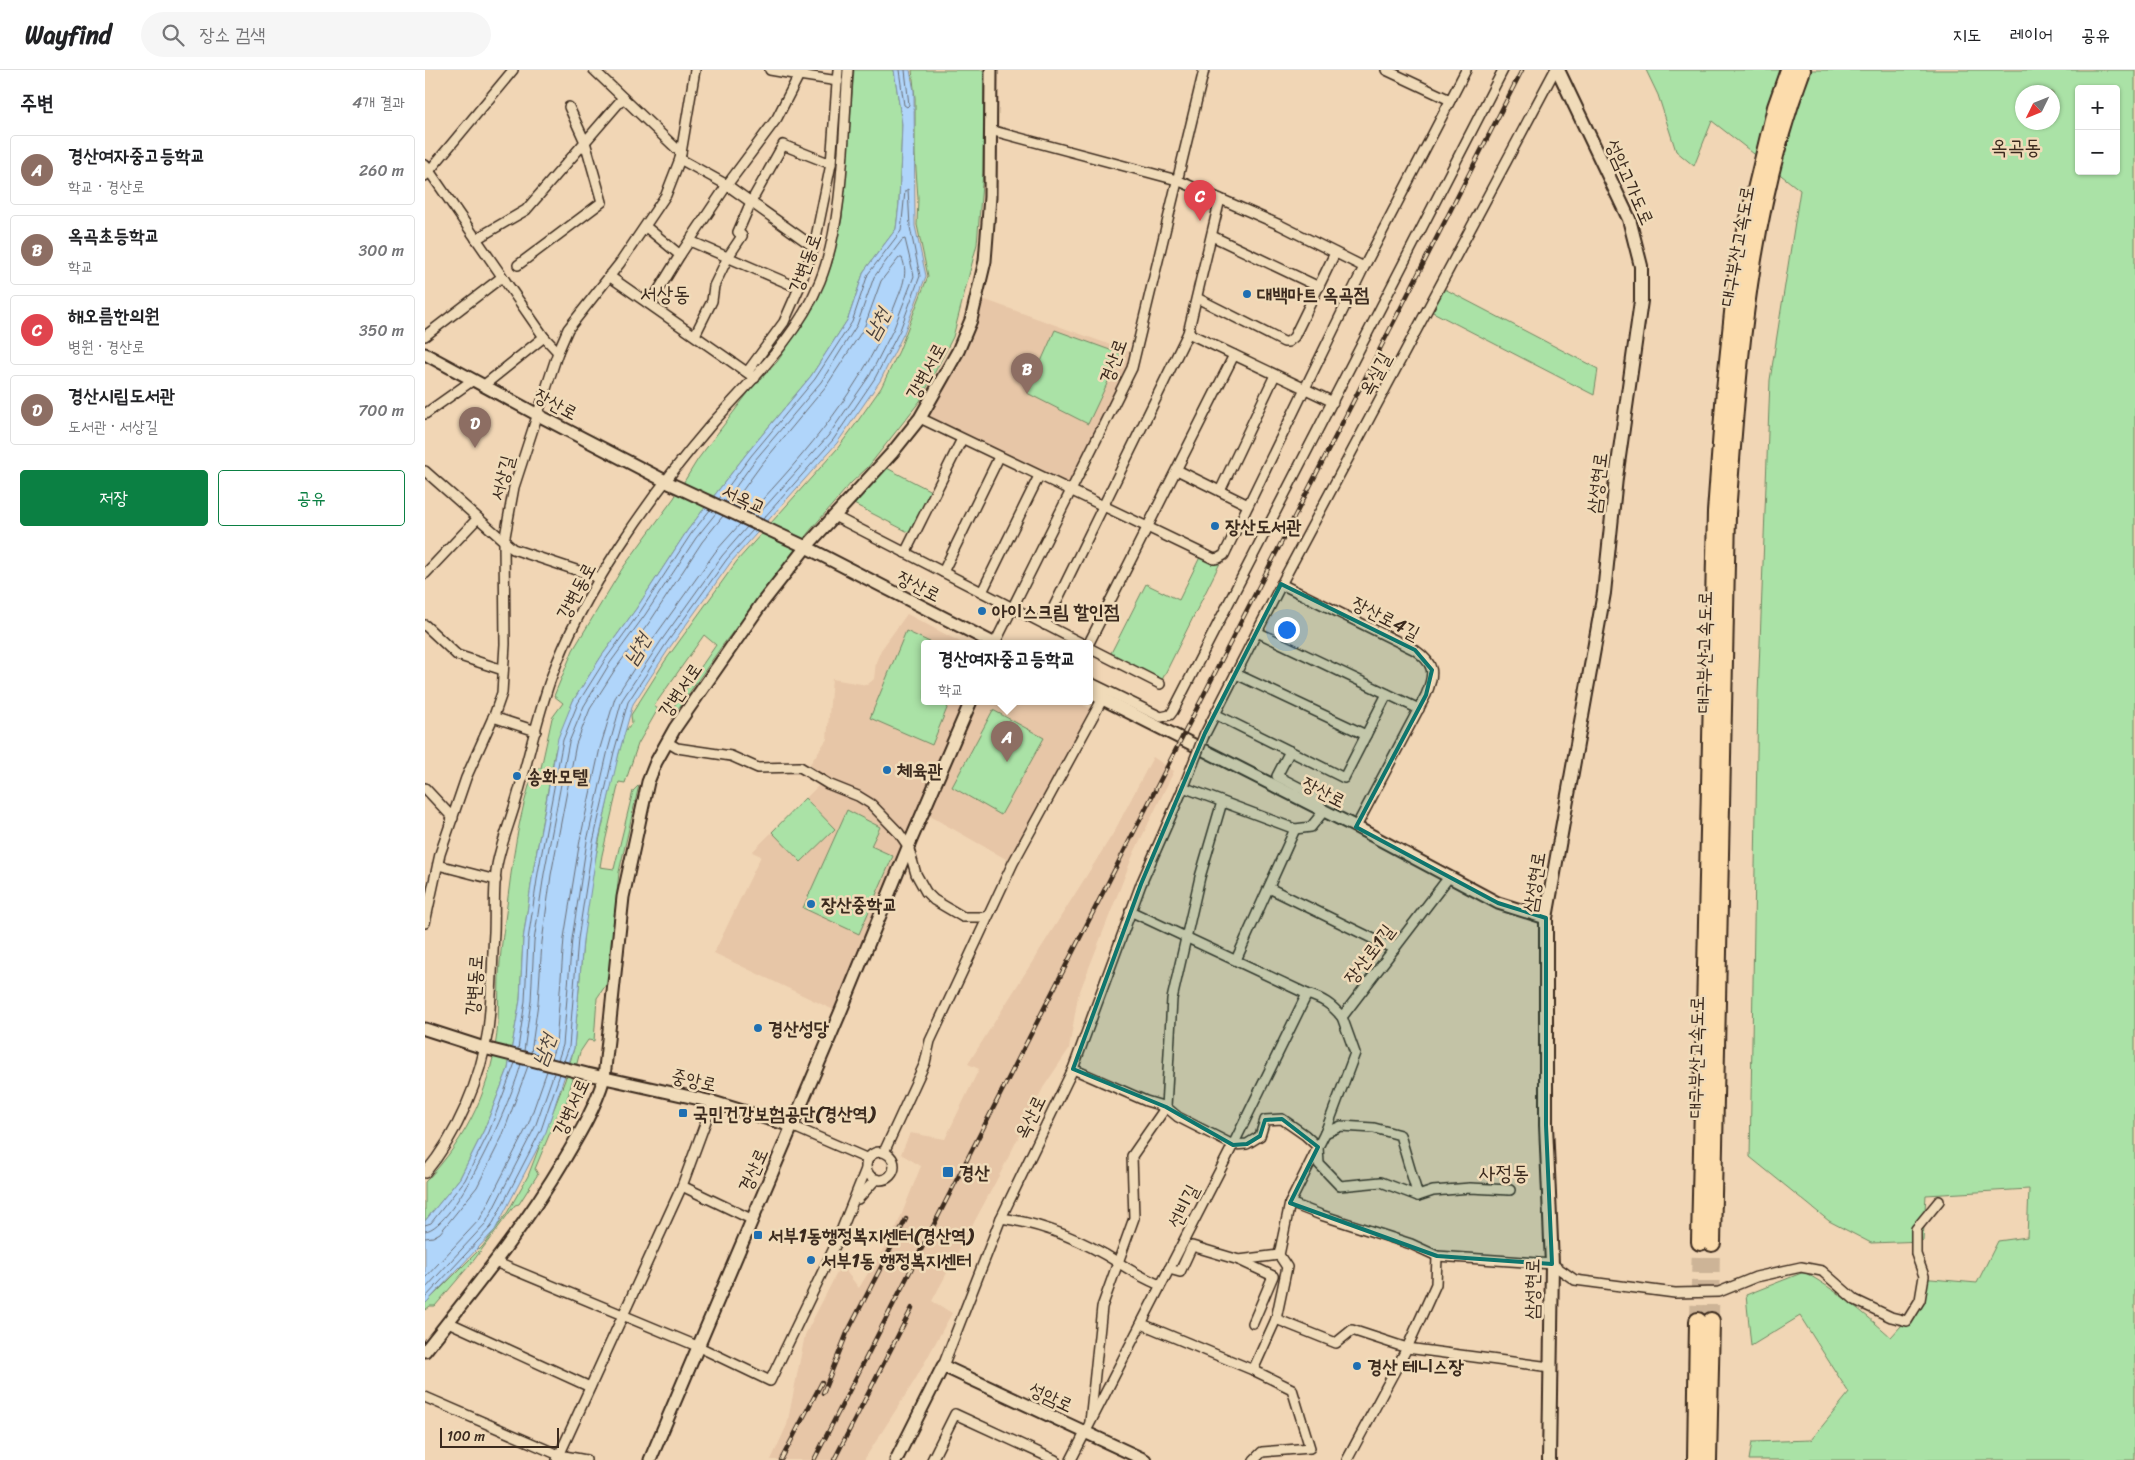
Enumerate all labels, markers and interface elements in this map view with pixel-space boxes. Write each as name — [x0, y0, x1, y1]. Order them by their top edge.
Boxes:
search box — [141, 12, 491, 57]
text: Wayfind — [25, 14, 111, 56]
text: 장소 검색 — [199, 18, 265, 51]
text: 지도 — [1953, 19, 1982, 51]
text: 레이어 — [2010, 19, 2053, 51]
text: 공유 — [2081, 19, 2110, 51]
icon: search — [159, 21, 187, 49]
text: 주변 — [20, 84, 54, 122]
north arrow — [2015, 85, 2060, 130]
map controls — [2075, 85, 2120, 175]
button: + — [2075, 85, 2120, 130]
text: 4개 결과 — [352, 88, 405, 117]
district label: 옥곡동 — [1991, 128, 2041, 166]
button: − — [2075, 130, 2120, 175]
street label: 성암고가도로 — [1596, 133, 1664, 231]
text: 경산여자중고등학교 — [68, 139, 206, 172]
text: A — [32, 156, 42, 185]
text: 260 m — [359, 156, 404, 185]
text: 학교 · 경산로 — [68, 172, 145, 201]
pin: C — [1184, 180, 1216, 221]
street label: 대구부산고속도로 — [1710, 183, 1764, 309]
text: 옥곡초등학교 — [68, 219, 160, 252]
street label: 강변동로 — [779, 229, 831, 297]
text: B — [32, 236, 42, 265]
text: 300 m — [359, 236, 404, 265]
text: 학교 — [68, 252, 94, 281]
district label: 서상동 — [640, 275, 690, 313]
place label: 대백마트 옥곡점 — [1257, 278, 1370, 311]
marker: 대백마트 옥곡점 — [1241, 288, 1253, 300]
text: 해오름한의원 — [68, 299, 160, 332]
water label: 남천 — [854, 300, 901, 346]
text: C — [32, 316, 42, 345]
text: 350 m — [359, 316, 404, 345]
text: 병원 · 경산로 — [68, 332, 145, 361]
street label: 경산로 — [1090, 334, 1136, 388]
street label: 강변서로 — [897, 336, 955, 406]
street label: 옥실길 — [1350, 346, 1400, 402]
pin: B — [1011, 353, 1043, 394]
text: 경산시립도서관 — [68, 379, 175, 412]
street label: 장산로 — [528, 379, 584, 429]
text: D — [32, 396, 42, 425]
text: 700 m — [358, 396, 404, 425]
pin: D — [459, 407, 491, 448]
text: 도서관 · 서상길 — [68, 412, 158, 441]
street label: 삼성현로 — [1577, 451, 1617, 515]
street label: 서상길 — [480, 452, 524, 504]
button: 저장 — [20, 470, 208, 526]
button: 공유 — [218, 470, 405, 526]
street label: 서옥교 — [716, 474, 772, 524]
place label: 장산도서관 — [1225, 510, 1302, 543]
marker: 장산도서관 — [1209, 520, 1221, 532]
street label: 강변동로 — [547, 556, 605, 626]
street label: 장산로 — [891, 561, 947, 611]
street label: 장산로4길 — [1346, 587, 1426, 649]
street label: 대구부산고속도로 — [1686, 591, 1722, 713]
place label: 아이스크림 할인점 — [992, 595, 1120, 628]
marker: 아이스크림 할인점 — [976, 605, 988, 617]
your location — [1274, 617, 1300, 643]
water label: 남천 — [614, 625, 661, 672]
popup — [921, 640, 1093, 705]
text: 경산여자중고등학교 — [938, 642, 1076, 675]
street label: 강변서로 — [649, 655, 711, 725]
text: 학교 — [938, 675, 964, 704]
pin: A — [991, 721, 1023, 762]
place label: 체육관 — [896, 754, 944, 787]
place label: 송화모텔 — [527, 760, 589, 793]
marker: 체육관 — [881, 764, 893, 776]
street label: 장산로 — [1296, 767, 1352, 817]
marker: 송화모텔 — [511, 770, 523, 782]
street label: 삼성현로 — [1513, 849, 1555, 915]
place label: 장산중학교 — [821, 888, 897, 921]
marker: 장산중학교 — [805, 898, 817, 910]
street label: 장산로1길 — [1335, 916, 1403, 992]
street label: 강변동로 — [455, 953, 493, 1017]
street label: 대구부산고속도로 — [1678, 996, 1714, 1118]
place label: 경산성당 — [768, 1012, 830, 1045]
marker: 경산성당 — [752, 1022, 764, 1034]
water label: 남천 — [522, 1027, 567, 1071]
street label: 중앙로 — [668, 1059, 720, 1101]
street label: 강변서로 — [543, 1072, 599, 1142]
street label: 옥산로 — [1005, 1089, 1055, 1145]
place label: 국민건강보험공단(경산역) — [693, 1097, 876, 1130]
marker: 국민건강보험공단(경산역) — [677, 1107, 689, 1119]
street label: 경산로 — [729, 1142, 777, 1198]
district label: 사정동 — [1479, 1154, 1529, 1192]
place label: 경산 — [959, 1156, 990, 1189]
marker: 경산 — [941, 1165, 955, 1179]
street label: 선비길 — [1158, 1178, 1208, 1234]
place label: 서부1동행정복지센터(경산역) — [768, 1219, 974, 1252]
marker: 서부1동행정복지센터(경산역) — [752, 1229, 764, 1241]
place label: 서부1동 행정복지센터 — [821, 1244, 972, 1277]
marker: 서부1동 행정복지센터 — [805, 1254, 817, 1266]
street label: 삼성현로 — [1515, 1258, 1549, 1320]
place label: 경산 테니스장 — [1367, 1350, 1464, 1383]
marker: 경산 테니스장 — [1351, 1360, 1363, 1372]
street label: 성암로 — [1023, 1372, 1079, 1422]
text: 100 m — [447, 1424, 485, 1449]
scale bar — [440, 1425, 559, 1448]

